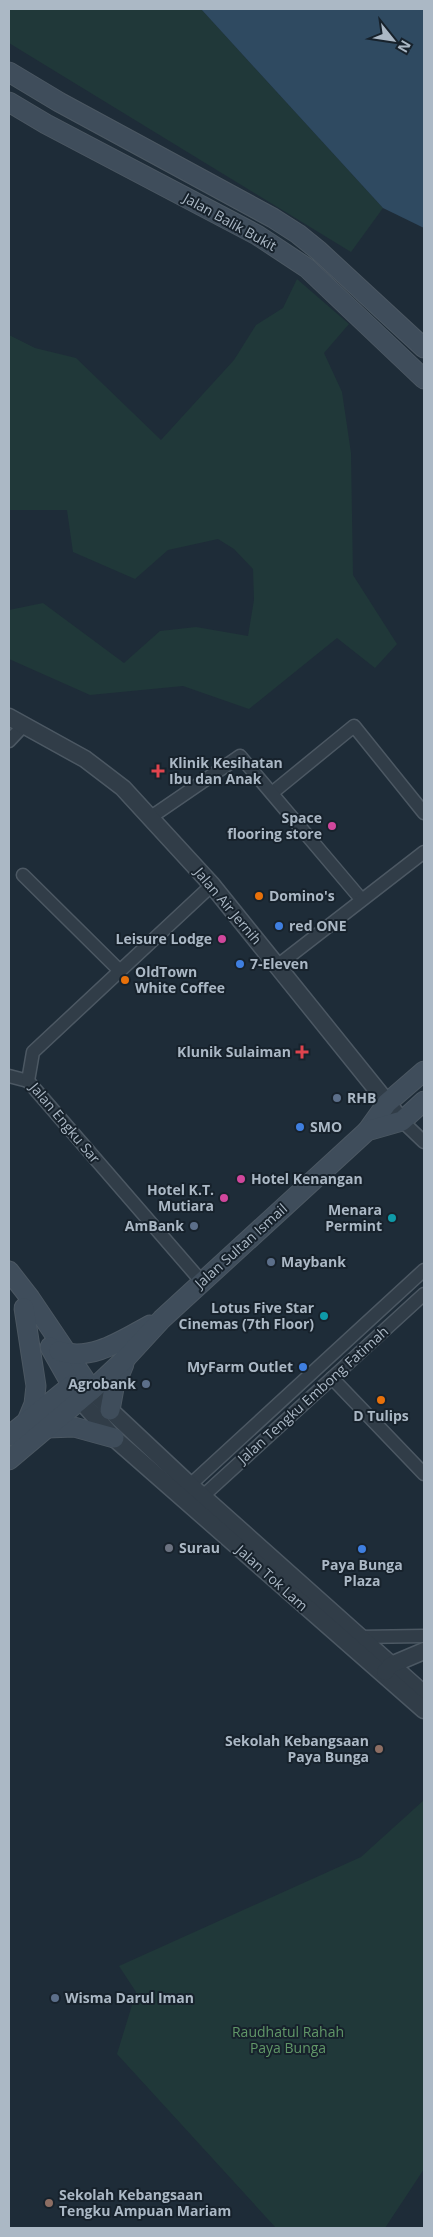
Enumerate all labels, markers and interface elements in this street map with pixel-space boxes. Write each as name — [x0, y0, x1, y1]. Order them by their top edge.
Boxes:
north arrow — [368, 15, 418, 65]
text: N — [394, 37, 416, 56]
street label: Jalan Balik Bukit — [179, 187, 280, 255]
place label: Klinik Kesihatan Ibu dan Anak — [169, 753, 283, 788]
marker: Klinik Kesihatan Ibu dan Anak — [151, 764, 165, 778]
place label: Space flooring store — [227, 808, 322, 843]
marker: Space flooring store — [326, 820, 338, 832]
street label: Jalan Air Jernih — [189, 862, 266, 948]
place label: Domino's — [269, 886, 335, 905]
marker: Domino's — [253, 890, 265, 902]
place label: red ONE — [289, 916, 347, 935]
marker: red ONE — [273, 920, 285, 932]
place label: Leisure Lodge — [116, 929, 212, 948]
marker: Leisure Lodge — [216, 933, 228, 945]
place label: 7-Eleven — [250, 954, 308, 973]
marker: 7-Eleven — [234, 958, 246, 970]
place label: OldTown White Coffee — [135, 962, 225, 997]
marker: OldTown White Coffee — [119, 974, 131, 986]
place label: Klunik Sulaiman — [177, 1042, 291, 1061]
marker: Klunik Sulaiman — [295, 1045, 309, 1059]
street label: Jalan Engku Sar — [25, 1077, 105, 1167]
place label: RHB — [347, 1088, 376, 1107]
marker: RHB — [331, 1092, 343, 1104]
place label: SMO — [310, 1117, 342, 1136]
marker: SMO — [294, 1121, 306, 1133]
place label: Hotel Kenangan — [251, 1169, 363, 1188]
marker: Hotel Kenangan — [235, 1173, 247, 1185]
place label: Hotel K.T. Mutiara — [147, 1180, 214, 1215]
marker: Hotel K.T. Mutiara — [218, 1192, 230, 1204]
street label: Jalan Sultan Ismail — [189, 1199, 291, 1294]
place label: Menara Permint — [325, 1200, 382, 1235]
marker: Menara Permint — [386, 1212, 398, 1224]
place label: AmBank — [125, 1216, 184, 1235]
marker: AmBank — [188, 1220, 200, 1232]
place label: Maybank — [281, 1252, 346, 1271]
marker: Maybank — [265, 1256, 277, 1268]
place label: Lotus Five Star Cinemas (7th Floor) — [178, 1298, 315, 1333]
marker: Lotus Five Star Cinemas (7th Floor) — [318, 1310, 330, 1322]
street label: Jalan Tengku Embong Fatimah — [232, 1322, 392, 1469]
place label: MyFarm Outlet — [187, 1357, 293, 1376]
marker: MyFarm Outlet — [297, 1361, 309, 1373]
place label: Agrobank — [68, 1374, 136, 1393]
marker: Agrobank — [140, 1378, 152, 1390]
marker: D Tulips — [375, 1394, 387, 1406]
place label: D Tulips — [353, 1406, 409, 1425]
place label: Surau — [179, 1538, 220, 1557]
street label: Jalan Tok Lam — [231, 1539, 312, 1615]
marker: Surau — [163, 1542, 175, 1554]
marker: Paya Bunga Plaza — [356, 1543, 368, 1555]
place label: Paya Bunga Plaza — [321, 1555, 403, 1590]
place label: Sekolah Kebangsaan Paya Bunga — [225, 1731, 369, 1766]
marker: Sekolah Kebangsaan Paya Bunga — [373, 1743, 385, 1755]
place label: Wisma Darul Iman — [65, 1988, 194, 2007]
marker: Wisma Darul Iman — [49, 1992, 61, 2004]
park label: Raudhatul Rahah Paya Bunga — [232, 2022, 344, 2057]
place label: Sekolah Kebangsaan Tengku Ampuan Mariam — [59, 2185, 231, 2220]
marker: Sekolah Kebangsaan Tengku Ampuan Mariam — [43, 2197, 55, 2209]

